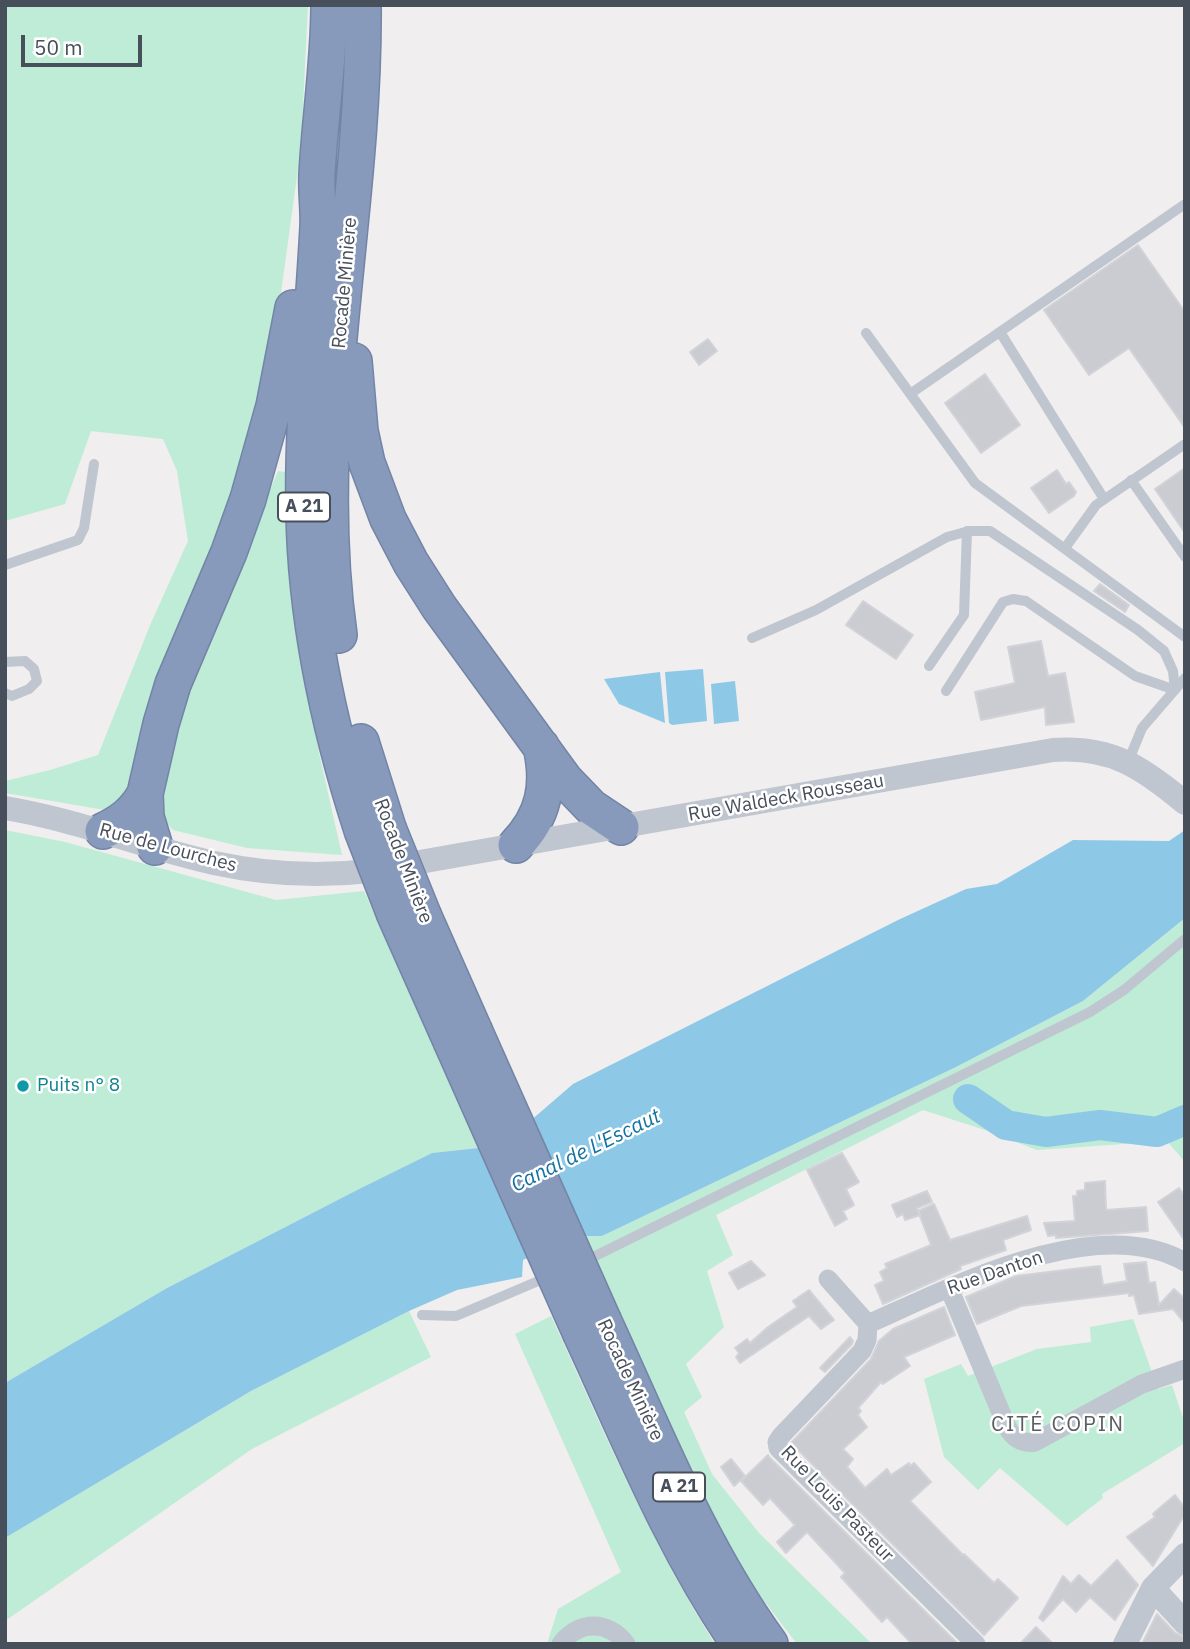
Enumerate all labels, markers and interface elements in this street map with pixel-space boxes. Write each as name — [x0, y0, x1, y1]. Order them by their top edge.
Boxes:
scale bar — [24, 21, 145, 65]
text: 50 m — [34, 33, 83, 61]
street label: Rocade Minière — [328, 216, 362, 350]
road number: A 21 — [278, 492, 330, 522]
street label: Rue Waldeck Rousseau — [686, 770, 886, 826]
street label: Rocade Minière — [369, 795, 437, 927]
street label: Rue de Lourches — [97, 819, 239, 877]
place label: Puits n° 8 — [37, 1075, 120, 1097]
marker: Puits n° 8 — [15, 1078, 31, 1094]
water label: Canal de L'Escaut — [507, 1104, 665, 1198]
street label: Rue Danton — [944, 1246, 1046, 1300]
street label: Rocade Minière — [592, 1316, 668, 1444]
district label: CITÉ COPIN — [992, 1412, 1124, 1438]
street label: Rue Louis Pasteur — [776, 1441, 898, 1567]
road number: A 21 — [653, 1472, 705, 1502]

